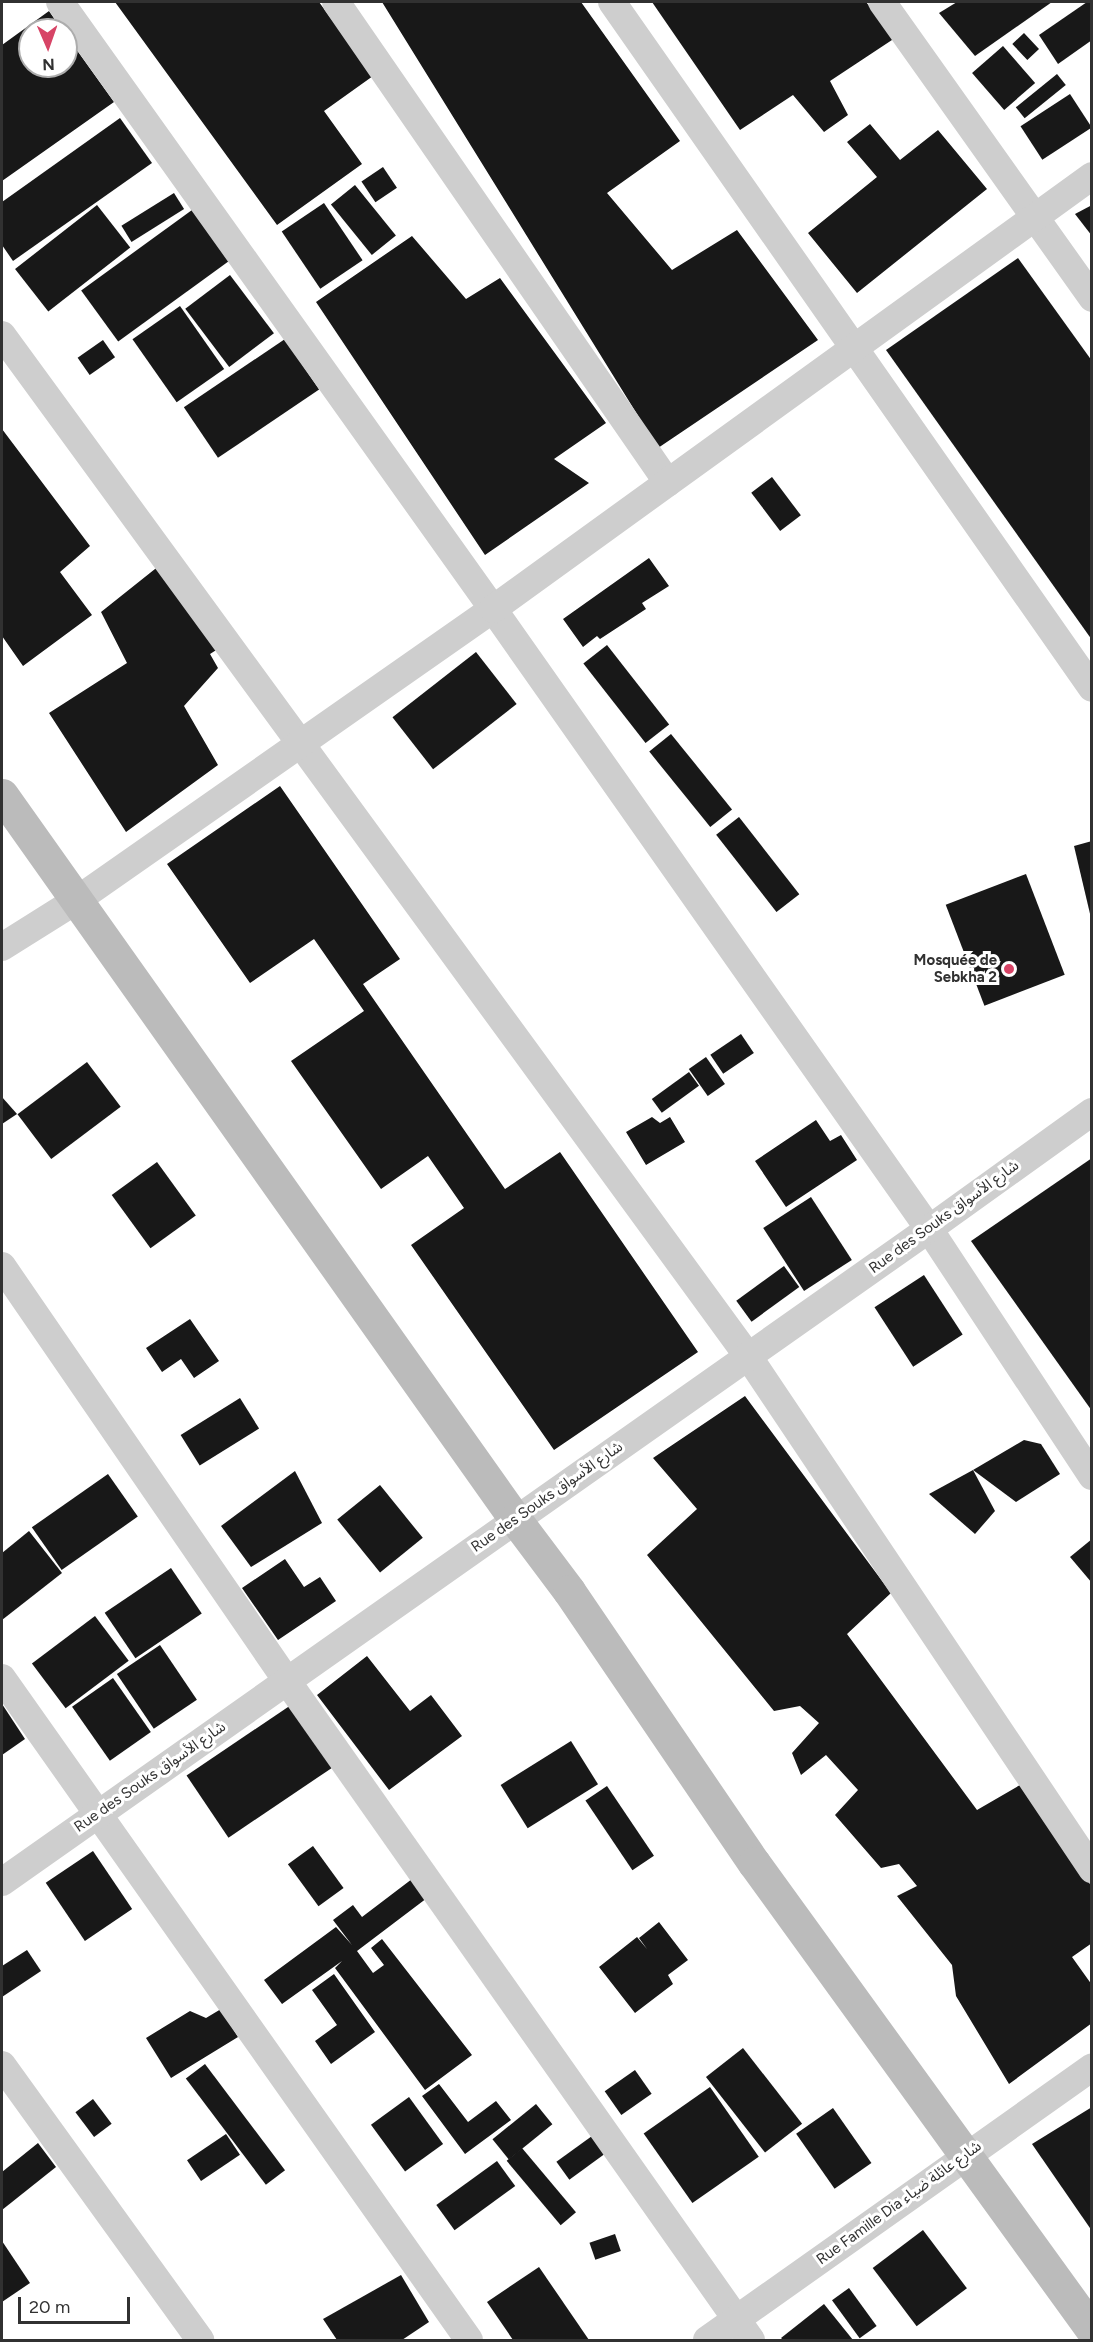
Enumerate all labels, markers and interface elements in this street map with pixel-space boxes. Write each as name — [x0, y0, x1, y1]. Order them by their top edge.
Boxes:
north arrow — [18, 18, 78, 78]
text: N — [42, 55, 55, 74]
place label: Mosquée de Sebkha 2 — [914, 951, 997, 986]
marker: Mosquée de Sebkha 2 — [1002, 962, 1016, 976]
street label: Rue des Souks شارع الأسواق — [866, 1157, 1022, 1277]
street label: Rue des Souks شارع الأسواق — [468, 1438, 626, 1556]
street label: Rue des Souks شارع الأسواق — [71, 1718, 229, 1836]
street label: Rue Famille Dia شارع عائلة ضياء — [813, 2137, 985, 2269]
scale bar — [21, 2285, 134, 2323]
text: 20 m — [29, 2296, 70, 2318]

